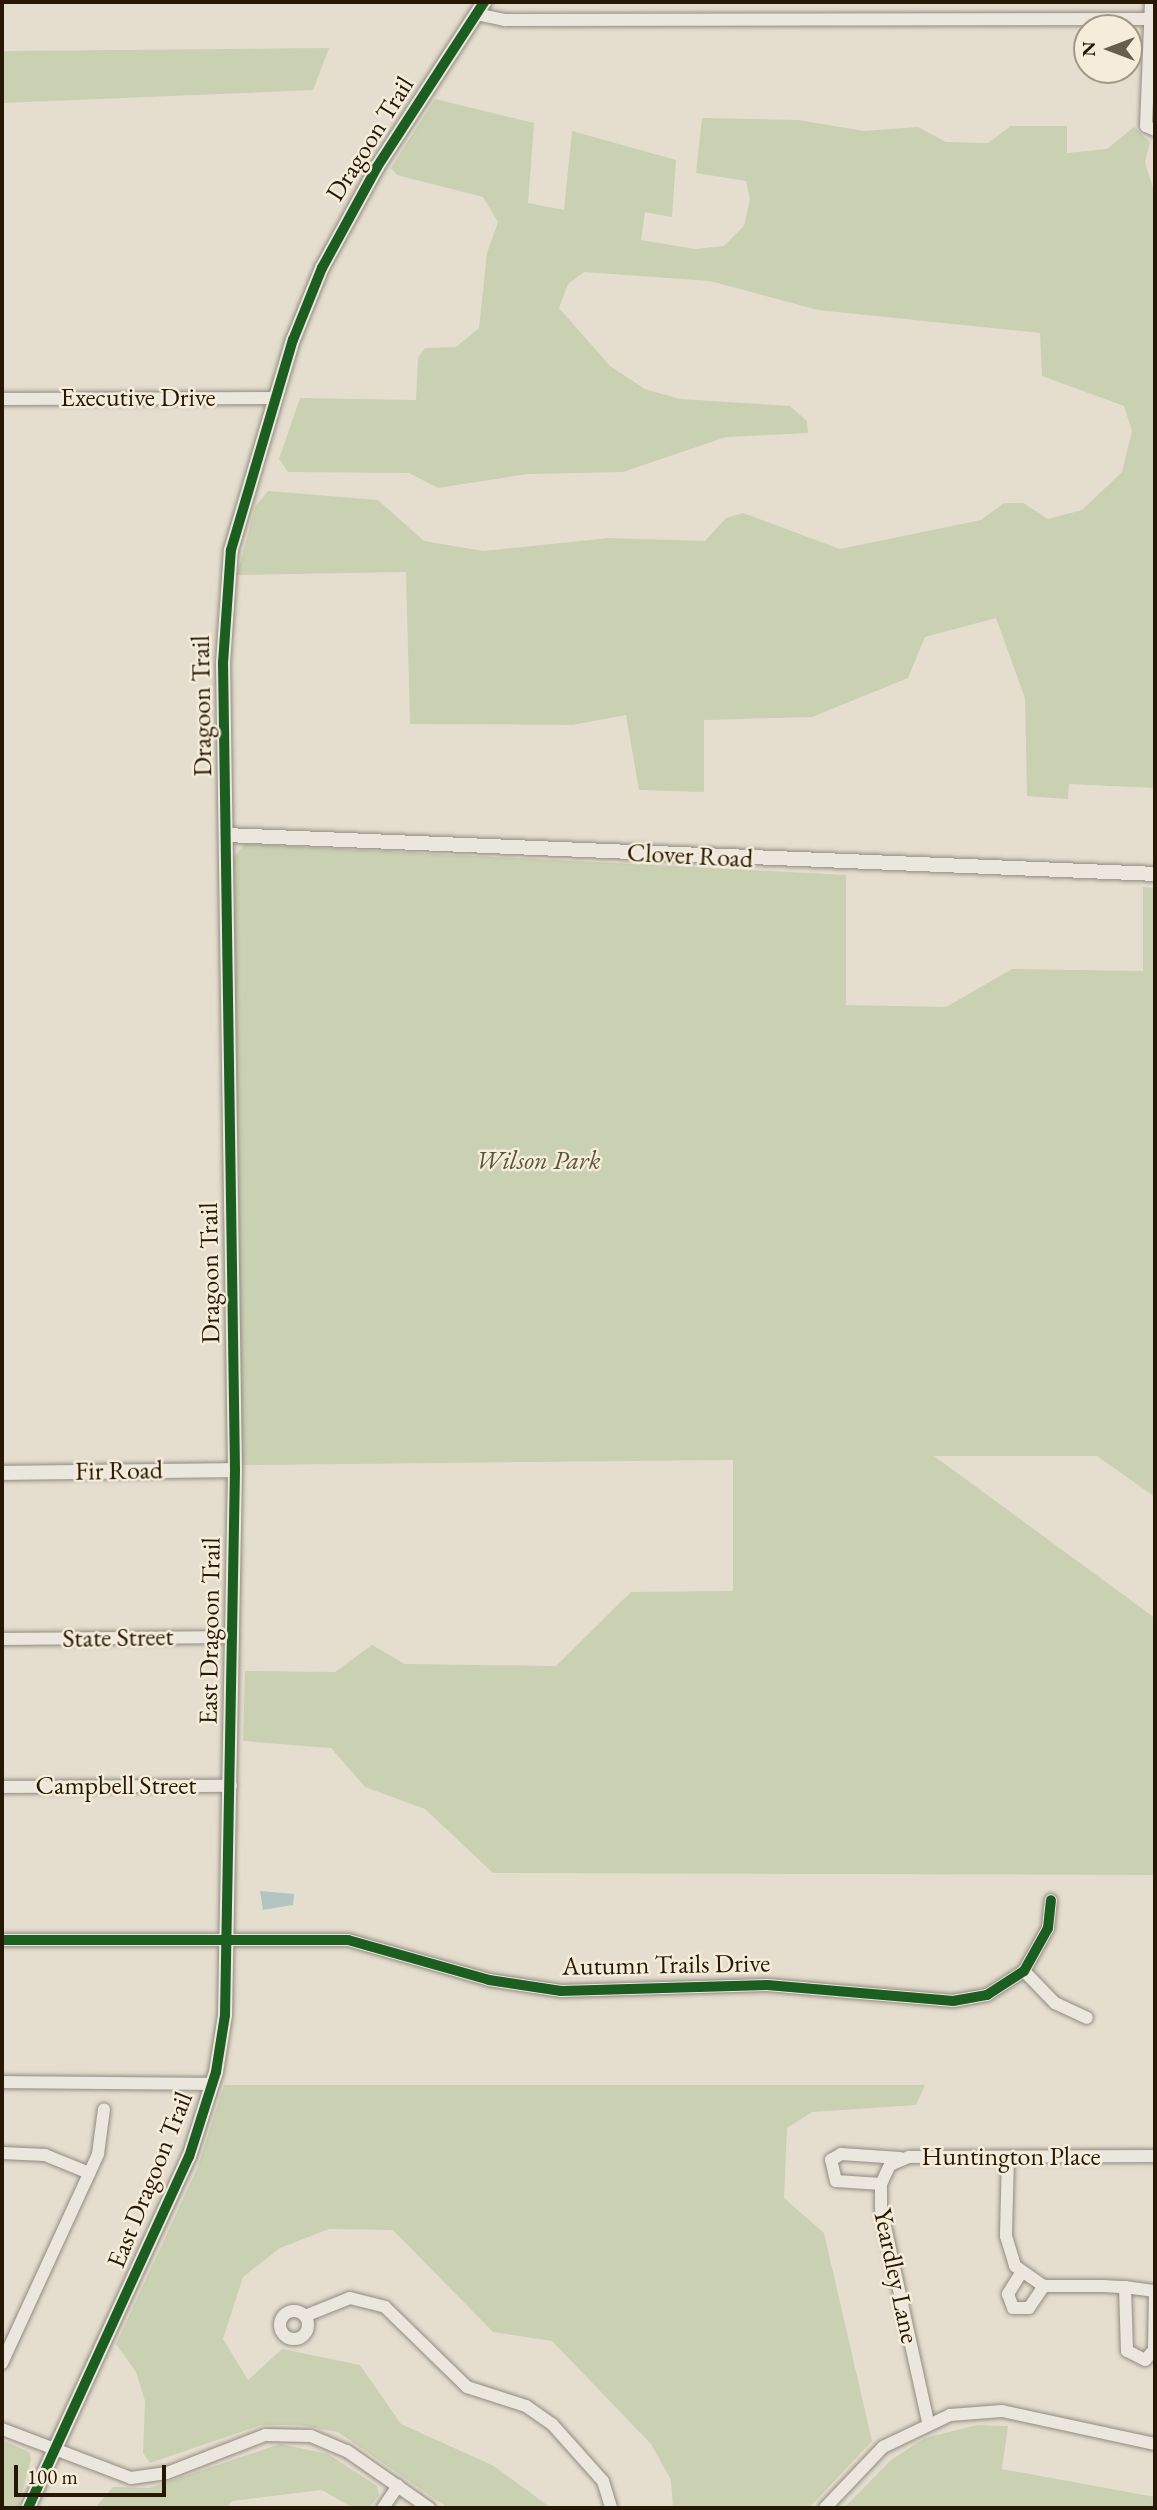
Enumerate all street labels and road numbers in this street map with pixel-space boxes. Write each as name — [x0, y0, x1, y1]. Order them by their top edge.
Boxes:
street label: Dragoon Trail — [319, 71, 421, 207]
street label: Executive Drive — [60, 382, 216, 414]
street label: Dragoon Trail — [185, 635, 219, 777]
street label: Clover Road — [626, 837, 754, 875]
street label: Dragoon Trail — [193, 1202, 227, 1344]
street label: Fir Road — [75, 1455, 163, 1487]
street label: East Dragoon Trail — [193, 1537, 227, 1725]
street label: State Street — [62, 1621, 174, 1655]
street label: Campbell Street — [36, 1770, 196, 1802]
street label: Autumn Trails Drive — [562, 1948, 770, 1982]
street label: East Dragoon Trail — [100, 2087, 200, 2273]
street label: Huntington Place — [921, 2141, 1101, 2173]
street label: Yeardley Lane — [866, 2206, 926, 2346]

